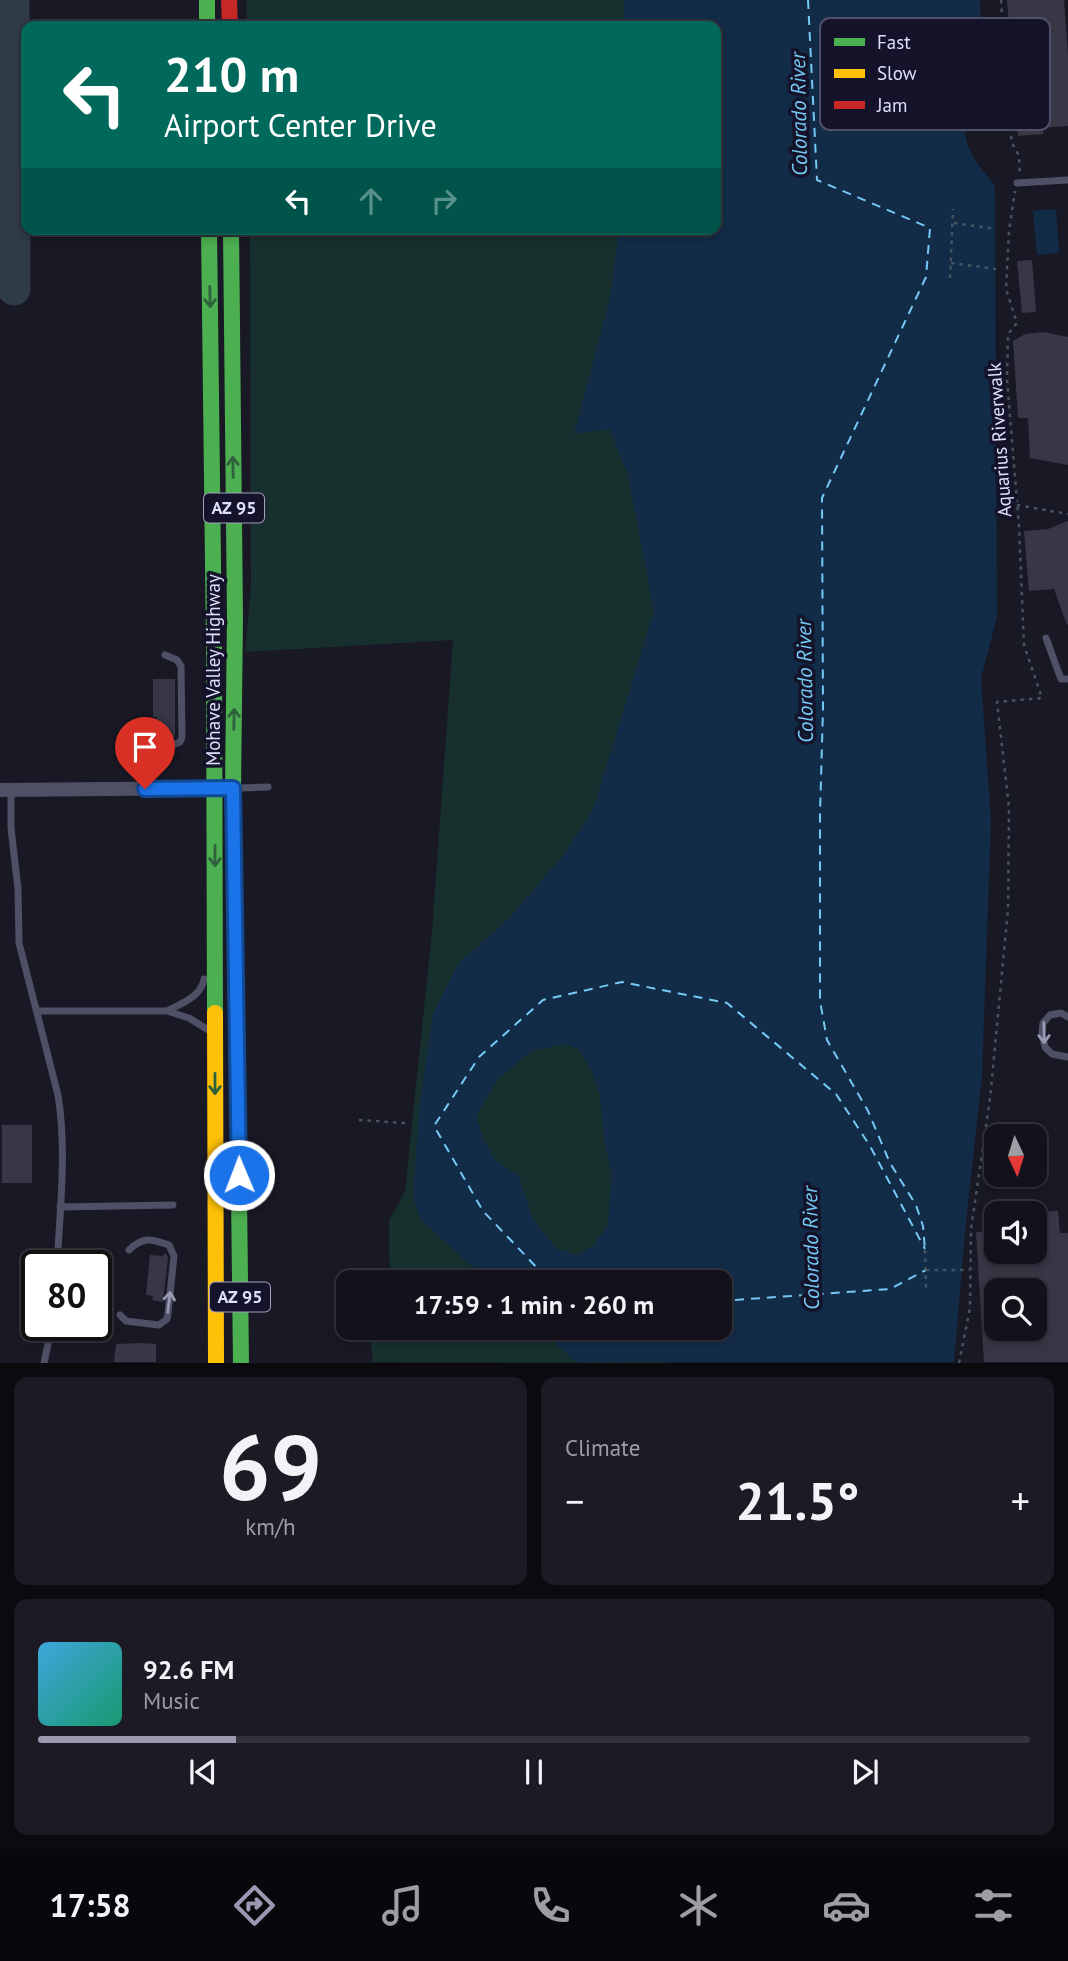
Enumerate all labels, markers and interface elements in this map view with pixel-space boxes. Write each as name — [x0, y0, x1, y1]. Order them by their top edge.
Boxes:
legend — [820, 18, 1050, 130]
text: Fast — [877, 30, 911, 54]
text: 210 m — [164, 42, 299, 106]
icon: left — [49, 49, 140, 140]
water label: Colorado River — [784, 50, 813, 176]
text: Slow — [877, 61, 917, 85]
text: Jam — [876, 93, 907, 117]
text: Airport Center Drive — [164, 104, 437, 146]
icon: left — [279, 182, 317, 220]
icon: ahead — [352, 182, 390, 220]
icon: right — [425, 182, 463, 220]
one-way arrow — [203, 286, 217, 309]
street label: Aquarius Riverwalk — [982, 362, 1016, 518]
one-way arrow — [226, 456, 240, 479]
road number: AZ 95 — [204, 494, 264, 522]
street label: Mohave Valley Highway — [201, 574, 225, 766]
water label: Colorado River — [790, 617, 819, 743]
one-way arrow — [227, 708, 240, 731]
pin — [115, 717, 175, 789]
icon: arrive — [126, 728, 164, 766]
one-way arrow — [208, 844, 222, 867]
one-way arrow — [1038, 1022, 1051, 1045]
one-way arrow — [208, 1072, 222, 1095]
north arrow — [984, 1124, 1046, 1186]
map controls — [984, 1124, 1047, 1341]
position arrow — [202, 1138, 276, 1212]
water label: Colorado River — [796, 1184, 825, 1310]
button: sound — [984, 1201, 1047, 1264]
speed limit sign: 80 — [21, 1250, 112, 1341]
button: search — [984, 1278, 1047, 1341]
road number: AZ 95 — [210, 1282, 270, 1312]
text: 17:59 · 1 min · 260 m — [414, 1288, 654, 1321]
one-way arrow — [163, 1292, 176, 1314]
text: 69 — [219, 1407, 322, 1525]
text: Climate — [565, 1433, 640, 1462]
text: 21.5° — [736, 1467, 859, 1534]
text: − — [565, 1476, 584, 1525]
text: + — [1011, 1476, 1030, 1525]
text: km/h — [245, 1512, 296, 1541]
text: 92.6 FM — [143, 1653, 234, 1686]
text: Music — [143, 1686, 200, 1715]
icon: previous — [184, 1753, 222, 1791]
icon: pause — [515, 1753, 553, 1791]
icon: next — [846, 1753, 884, 1791]
icon: directions — [230, 1881, 279, 1930]
icon: music — [378, 1881, 427, 1930]
icon: phone — [526, 1881, 575, 1930]
icon: climate — [674, 1881, 723, 1930]
icon: car — [822, 1881, 871, 1930]
icon: filters — [969, 1881, 1018, 1930]
text: 17:58 — [49, 1884, 131, 1926]

